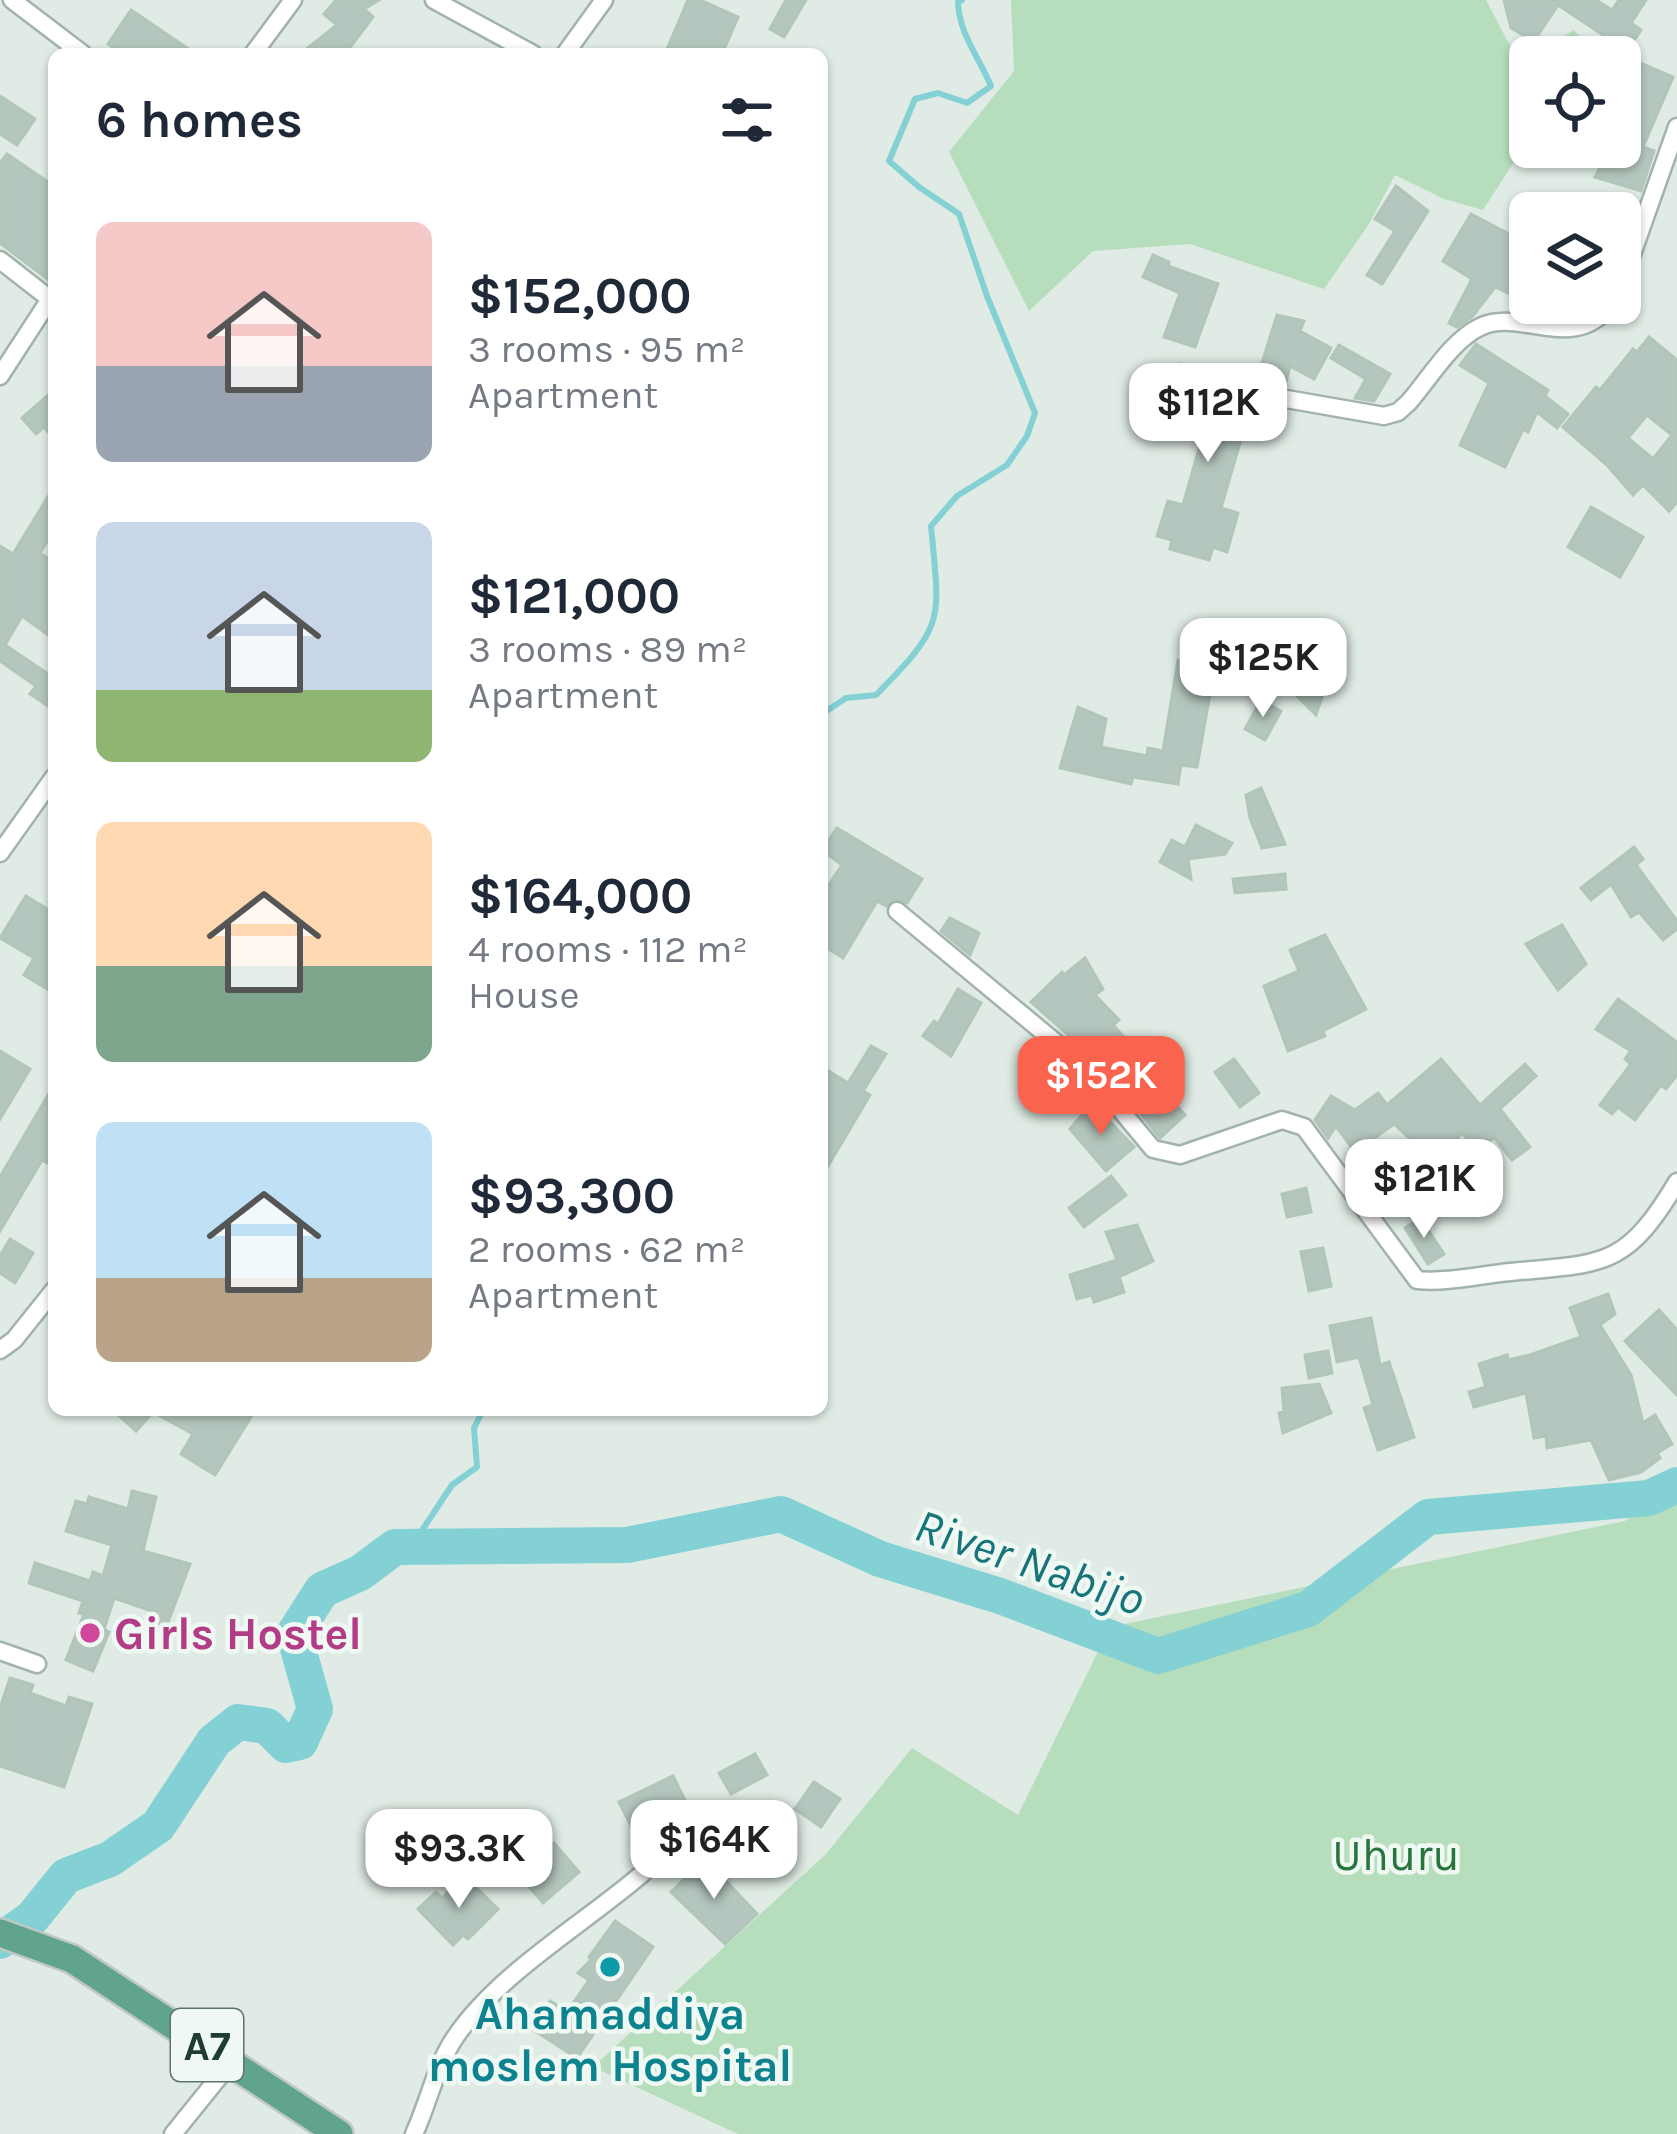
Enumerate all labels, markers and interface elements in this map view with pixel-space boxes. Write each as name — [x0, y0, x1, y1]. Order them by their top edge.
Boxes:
map controls — [1509, 36, 1641, 324]
button: locate — [1509, 36, 1641, 168]
icon: filters — [714, 87, 780, 153]
text: 6 homes — [96, 90, 303, 150]
button: layers — [1509, 192, 1641, 324]
text: $152,000 — [468, 266, 692, 326]
icon: home — [192, 270, 336, 414]
text: 3 rooms · 95 m² — [468, 326, 746, 372]
pin: $112K — [1124, 363, 1292, 465]
text: Apartment — [468, 372, 658, 418]
text: $112K — [1156, 379, 1260, 425]
text: $121,000 — [468, 566, 680, 626]
icon: home — [192, 570, 336, 714]
pin: $125K — [1179, 618, 1347, 720]
text: 3 rooms · 89 m² — [468, 626, 747, 672]
text: $125K — [1207, 634, 1319, 680]
text: Apartment — [468, 672, 658, 718]
text: $164,000 — [468, 866, 692, 926]
icon: home — [192, 870, 336, 1014]
text: 4 rooms · 112 m² — [468, 926, 748, 972]
text: House — [468, 972, 580, 1018]
pin: $152K — [1017, 1036, 1185, 1138]
text: $152K — [1045, 1052, 1157, 1098]
pin: $121K — [1340, 1139, 1508, 1241]
text: $121K — [1372, 1155, 1476, 1201]
text: $93,300 — [468, 1166, 675, 1226]
icon: home — [192, 1170, 336, 1314]
text: 2 rooms · 62 m² — [468, 1226, 745, 1272]
text: Apartment — [468, 1272, 658, 1318]
water label: River Nabijo — [907, 1497, 1152, 1628]
place label: Girls Hostel — [114, 1608, 362, 1660]
marker: Girls Hostel — [77, 1620, 103, 1646]
pin: $164K — [630, 1800, 798, 1902]
pin: $93.3K — [361, 1809, 557, 1911]
text: $164K — [657, 1816, 771, 1862]
text: $93.3K — [392, 1825, 526, 1871]
park label: Uhuru — [1332, 1829, 1460, 1881]
marker: Ahamaddiya moslem Hospital — [597, 1954, 623, 1980]
place label: Ahamaddiya moslem Hospital — [428, 1988, 792, 2092]
road number: A7 — [171, 2009, 243, 2081]

